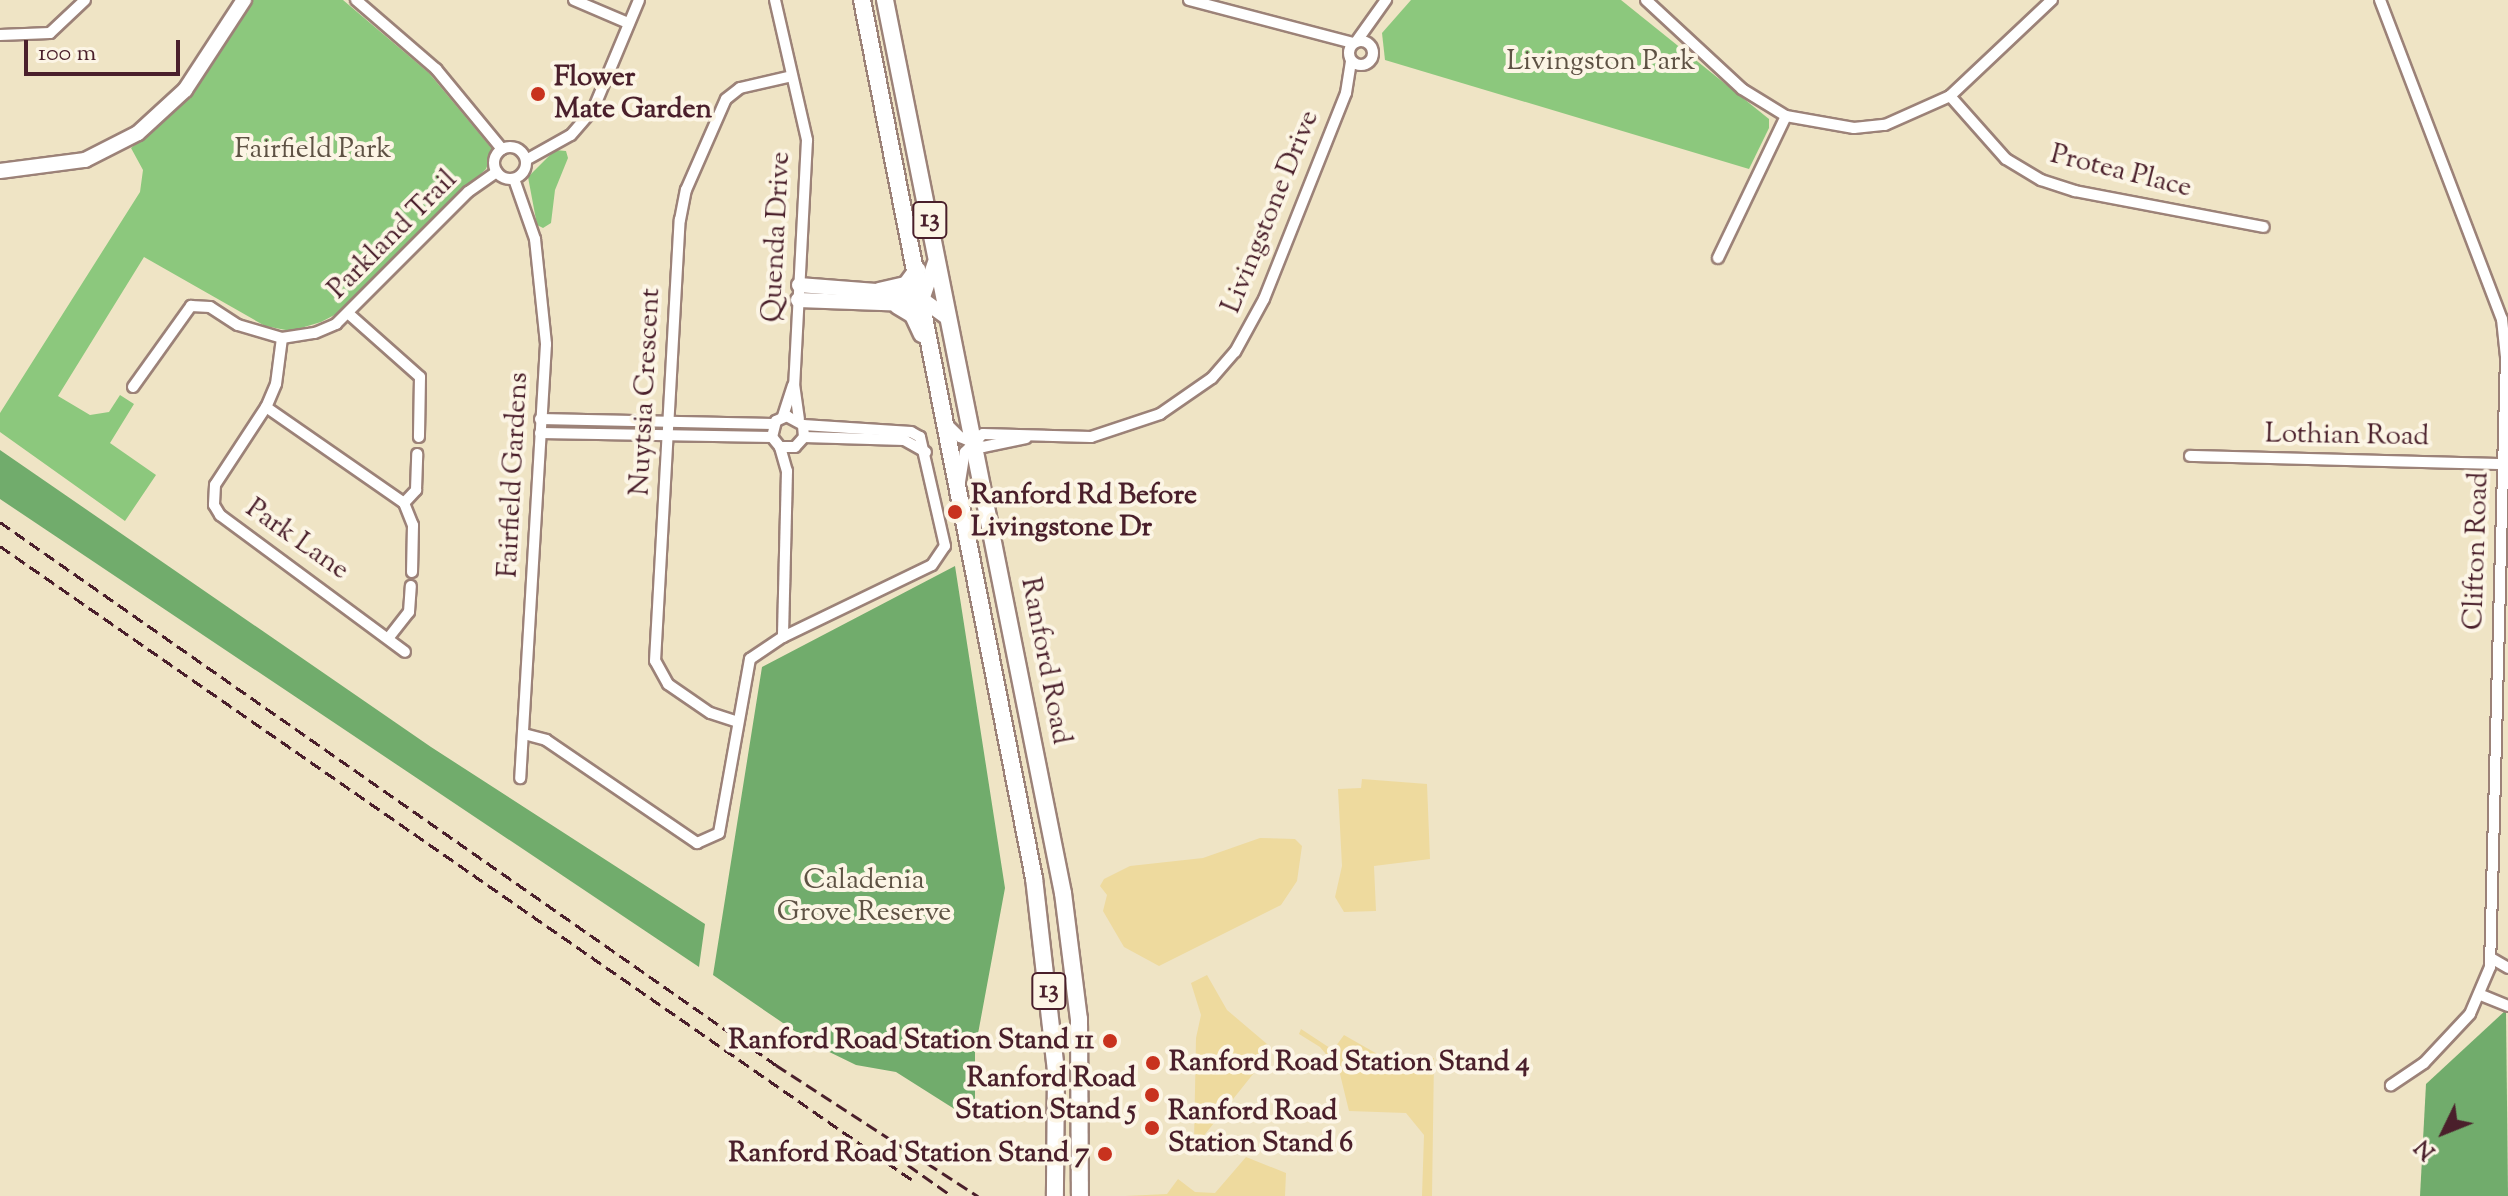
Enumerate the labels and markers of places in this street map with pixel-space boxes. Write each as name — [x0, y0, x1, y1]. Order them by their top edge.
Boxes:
place label: Flower Mate Garden — [554, 61, 712, 127]
marker: Flower Mate Garden — [529, 85, 547, 103]
place label: Ranford Rd Before Livingstone Dr — [971, 479, 1197, 545]
marker: Ranford Rd Before Livingstone Dr — [946, 503, 964, 521]
place label: Ranford Road Station Stand 11 — [728, 1024, 1094, 1058]
marker: Ranford Road Station Stand 11 — [1101, 1032, 1119, 1050]
place label: Ranford Road Station Stand 4 — [1169, 1046, 1530, 1080]
marker: Ranford Road Station Stand 4 — [1144, 1054, 1162, 1072]
place label: Ranford Road Station Stand 5 — [955, 1062, 1136, 1128]
marker: Ranford Road Station Stand 5 — [1143, 1086, 1161, 1104]
place label: Ranford Road Station Stand 6 — [1168, 1095, 1353, 1161]
marker: Ranford Road Station Stand 6 — [1143, 1119, 1161, 1137]
place label: Ranford Road Station Stand 7 — [728, 1137, 1089, 1171]
marker: Ranford Road Station Stand 7 — [1096, 1145, 1114, 1163]

